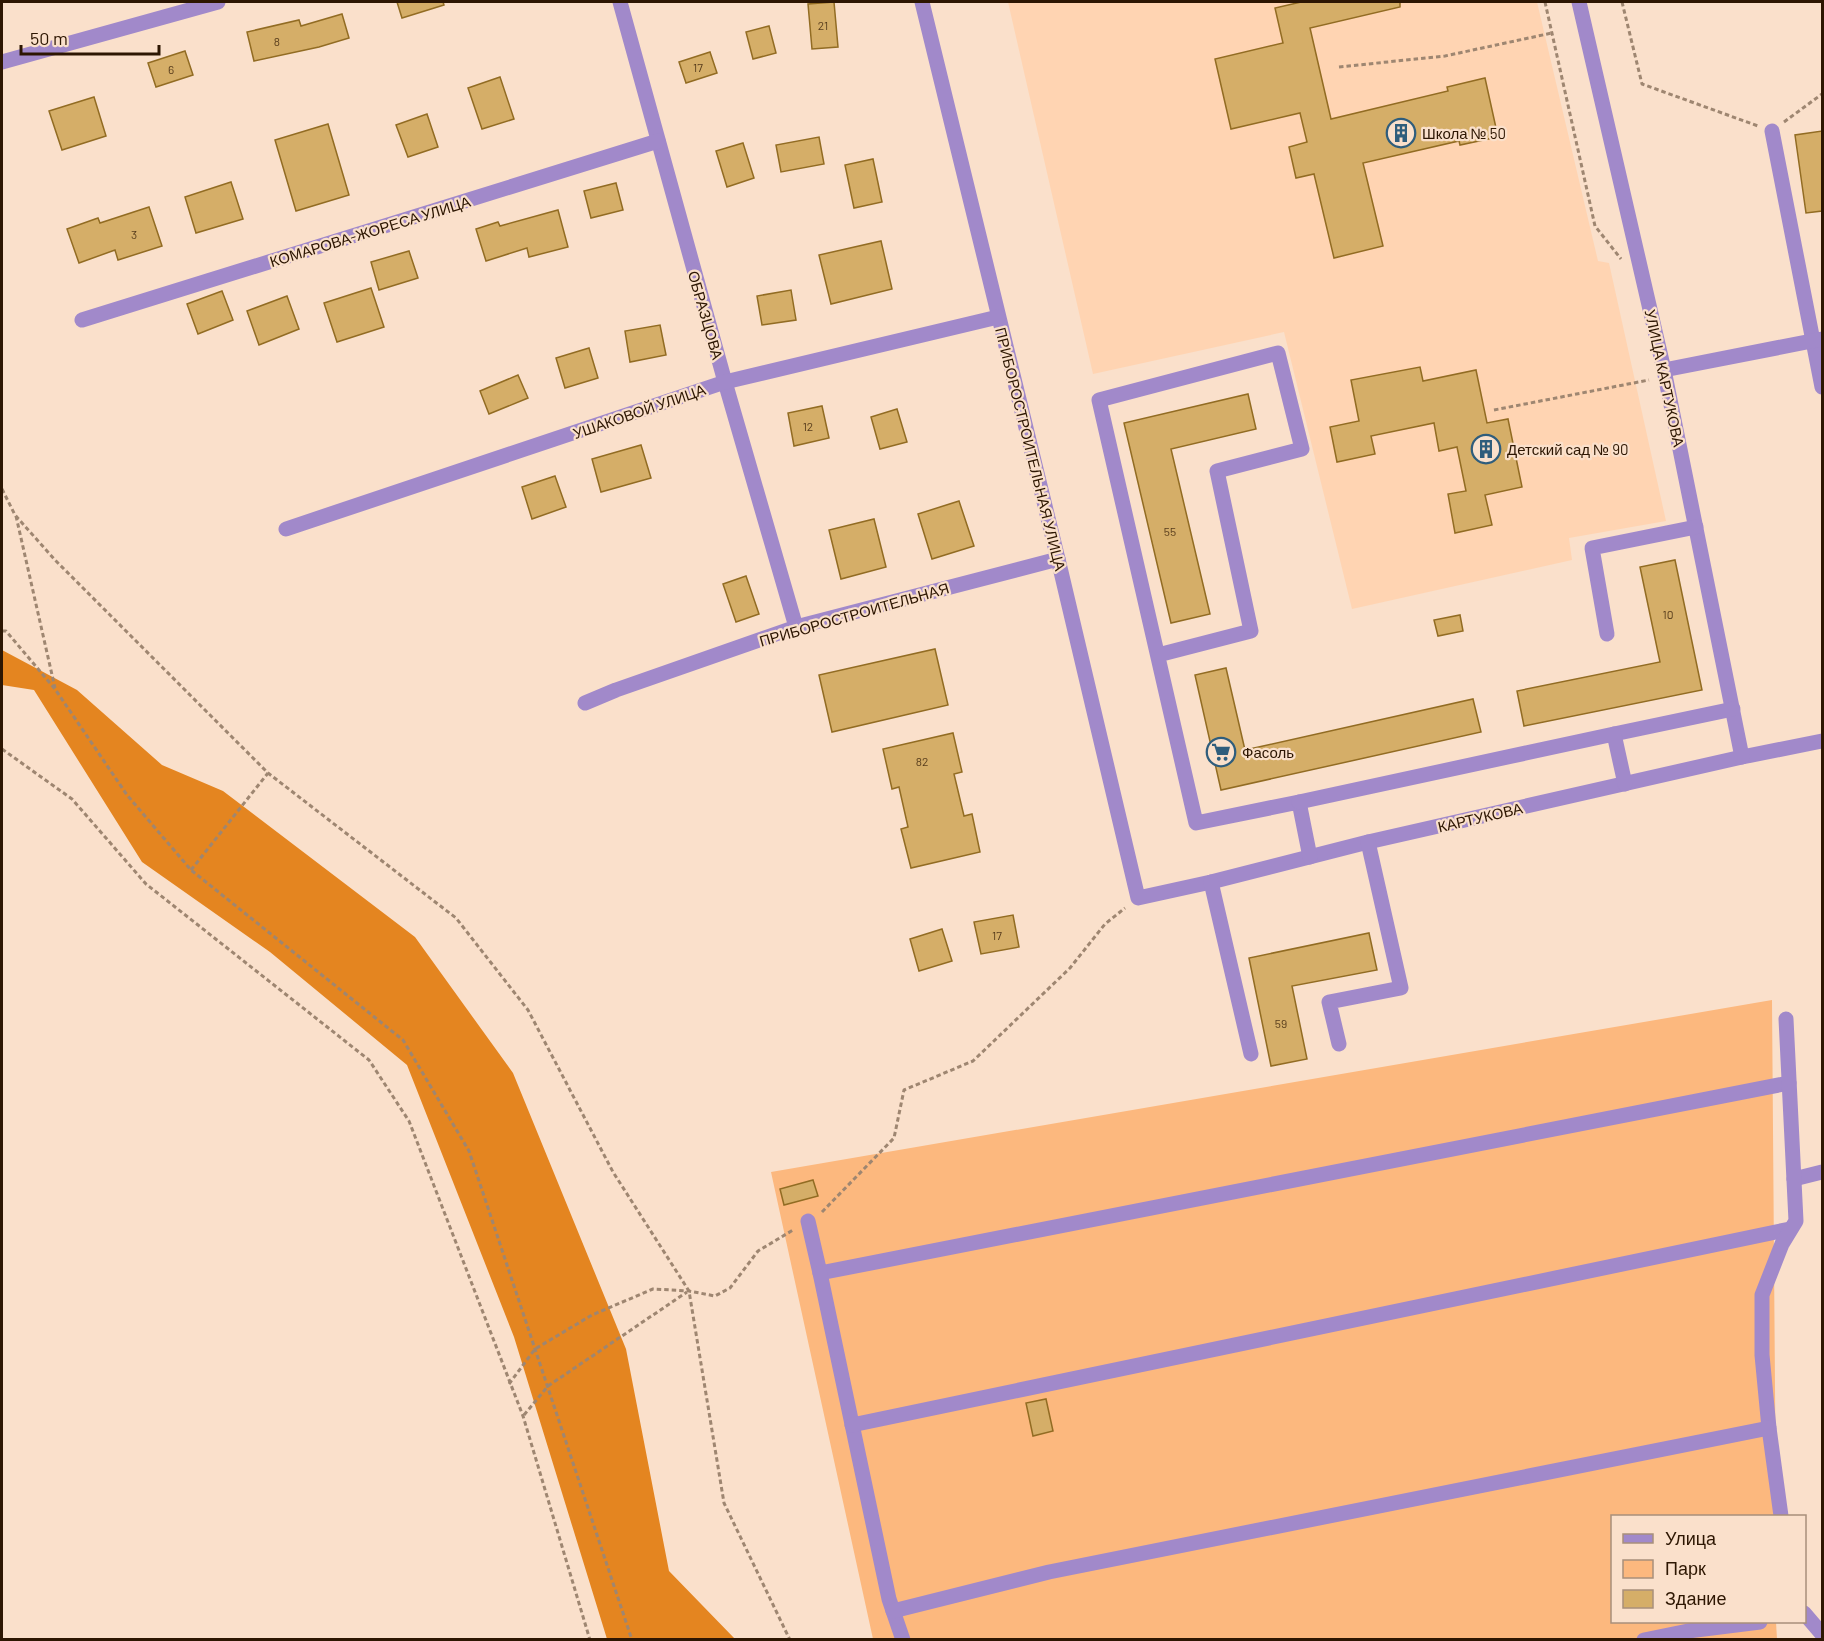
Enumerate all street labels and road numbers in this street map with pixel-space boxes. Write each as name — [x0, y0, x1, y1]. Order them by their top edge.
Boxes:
street label: КОМАРОВА-ЖОРЕСА УЛИЦА — [267, 192, 473, 270]
street label: ОБРАЗЦОВА — [685, 269, 727, 361]
street label: УЛИЦА КАРТУКОВА — [1642, 308, 1688, 448]
street label: ПРИБОРОСТРОИТЕЛЬНАЯ УЛИЦА — [992, 325, 1070, 573]
street label: УШАКОВОЙ УЛИЦА — [570, 380, 708, 442]
street label: ПРИБОРОСТРОИТЕЛЬНАЯ — [757, 578, 951, 650]
street label: КАРТУКОВА — [1436, 798, 1524, 836]

